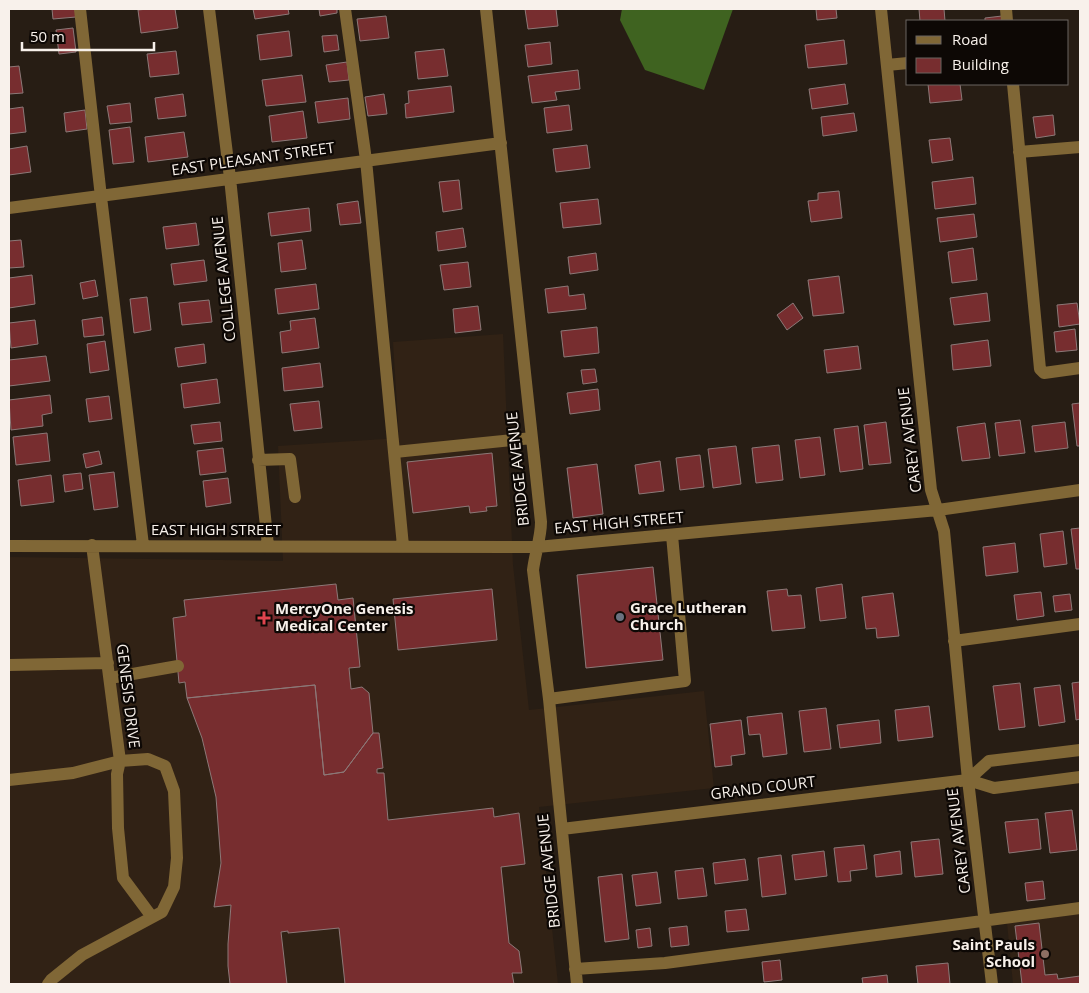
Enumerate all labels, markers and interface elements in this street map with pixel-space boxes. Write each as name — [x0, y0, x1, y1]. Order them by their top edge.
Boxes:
scale bar — [22, 20, 155, 52]
legend — [906, 20, 1069, 85]
text: 50 m — [30, 26, 65, 46]
text: Road — [952, 29, 988, 49]
text: Building — [952, 54, 1009, 74]
street label: EAST PLEASANT STREET — [170, 137, 337, 179]
street label: COLLEGE AVENUE — [206, 216, 240, 343]
street label: CAREY AVENUE — [893, 386, 925, 494]
street label: BRIDGE AVENUE — [501, 411, 533, 527]
street label: EAST HIGH STREET — [553, 506, 685, 538]
street label: EAST HIGH STREET — [151, 519, 282, 539]
place label: Grace Lutheran Church — [630, 597, 747, 634]
place label: MercyOne Genesis Medical Center — [275, 598, 414, 635]
marker: MercyOne Genesis Medical Center — [257, 611, 271, 625]
marker: Grace Lutheran Church — [614, 611, 626, 623]
street label: GENESIS DRIVE — [113, 643, 145, 749]
street label: GRAND COURT — [709, 771, 817, 803]
street label: CAREY AVENUE — [942, 787, 974, 895]
street label: BRIDGE AVENUE — [532, 813, 564, 929]
place label: Saint Pauls School — [952, 934, 1035, 971]
marker: Saint Pauls School — [1039, 948, 1051, 960]

